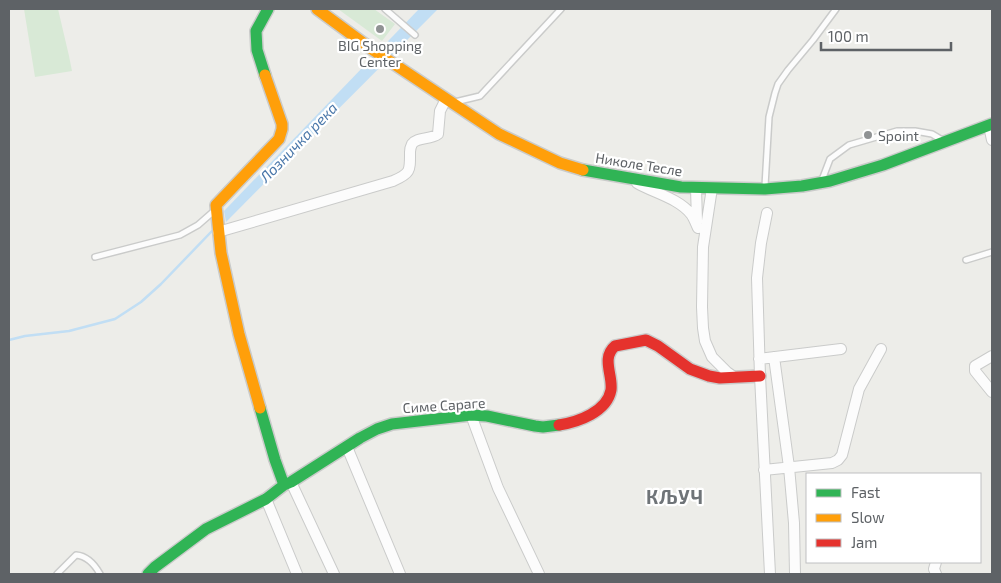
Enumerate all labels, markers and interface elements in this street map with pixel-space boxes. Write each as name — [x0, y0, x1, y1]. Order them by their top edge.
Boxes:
scale bar — [821, 20, 951, 52]
marker: BIG Shopping Center — [374, 23, 386, 35]
text: 100 m — [828, 27, 869, 45]
place label: BIG Shopping Center — [338, 37, 422, 70]
water label: Лозничка река — [255, 98, 341, 186]
place label: Spoint — [878, 127, 919, 144]
marker: Spoint — [862, 129, 874, 141]
street label: Николе Тесле — [594, 149, 684, 179]
street label: Симе Сараге — [402, 394, 486, 416]
legend — [806, 473, 981, 563]
text: Fast — [851, 483, 881, 501]
district label: КЉУЧ — [646, 485, 704, 508]
text: Slow — [851, 508, 885, 526]
text: Jam — [851, 533, 877, 551]

